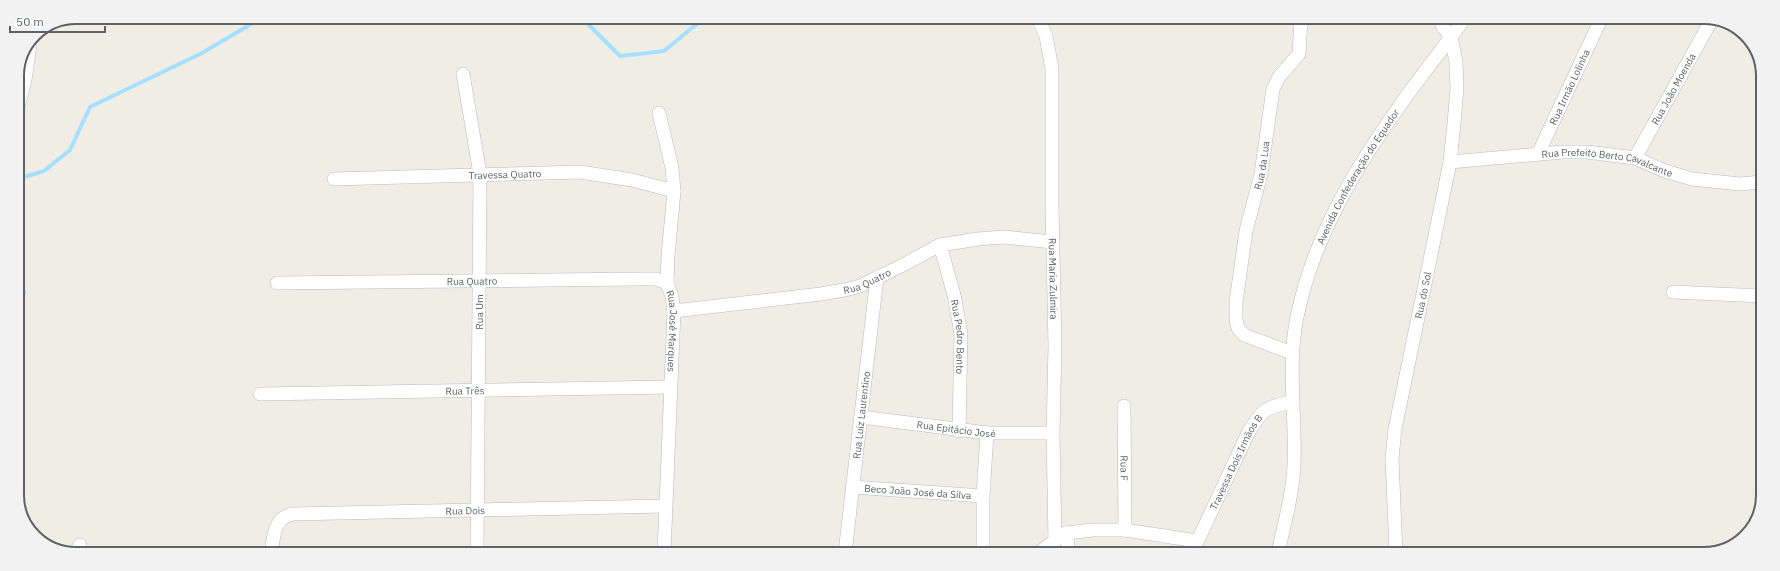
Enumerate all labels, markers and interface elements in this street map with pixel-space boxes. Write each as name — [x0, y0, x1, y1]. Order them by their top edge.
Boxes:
scale bar — [10, 8, 105, 34]
text: 50 m — [16, 14, 44, 29]
street label: Rua Irmão Lolinha — [1546, 46, 1593, 127]
street label: Rua João Moenda — [1648, 50, 1699, 127]
street label: Avenida Confederação do Equador — [1314, 106, 1402, 246]
street label: Rua da Lua — [1251, 139, 1272, 191]
street label: Rua Prefeito Berto Cavalcante — [1541, 146, 1675, 180]
street label: Travessa Quatro — [468, 167, 542, 182]
street label: Rua Maria Zulmira — [1046, 238, 1061, 320]
street label: Rua Quatro — [842, 265, 893, 296]
street label: Rua do Sol — [1411, 270, 1434, 320]
street label: Rua Quatro — [447, 274, 498, 288]
street label: Rua José Marques — [664, 288, 681, 373]
street label: Rua Um — [473, 294, 486, 330]
street label: Rua Pedro Bento — [948, 298, 968, 375]
street label: Rua Luiz Laurentino — [849, 370, 873, 459]
street label: Rua Três — [445, 384, 485, 397]
street label: Travessa Dois Irmãos B — [1207, 411, 1265, 512]
street label: Rua Epitácio José — [916, 418, 996, 440]
street label: Rua F — [1118, 455, 1131, 481]
street label: Beco João José da Silva — [864, 481, 972, 502]
street label: Rua Dois — [445, 503, 485, 517]

